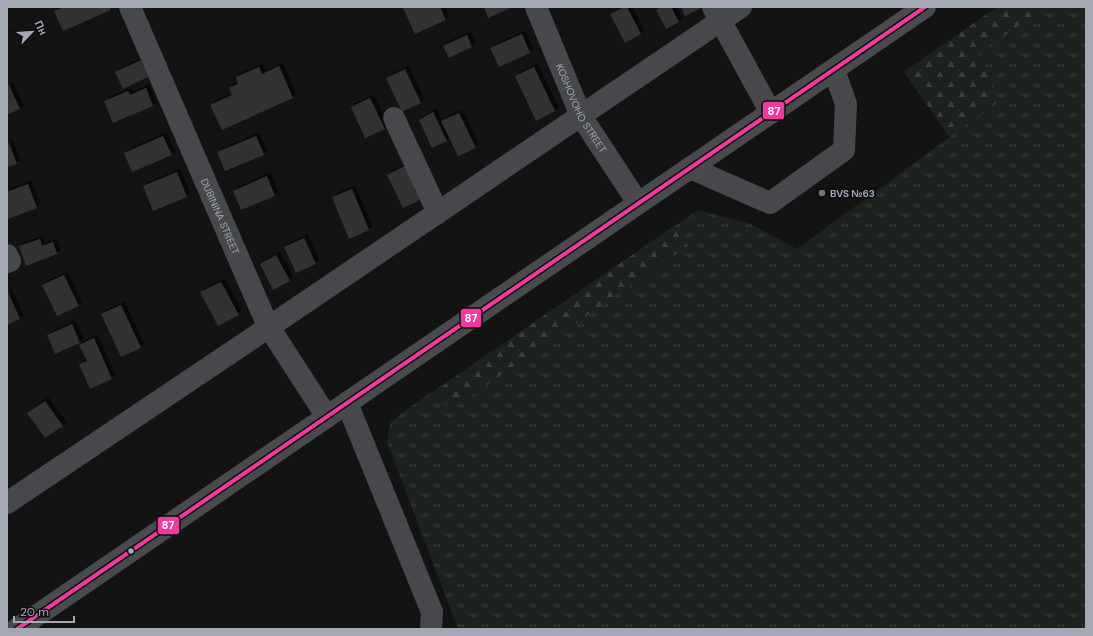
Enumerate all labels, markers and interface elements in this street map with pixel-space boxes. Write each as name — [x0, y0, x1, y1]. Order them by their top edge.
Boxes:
north arrow — [12, 12, 52, 52]
text: Пн — [32, 18, 50, 37]
street label: KOSHOVOHO STREET — [553, 62, 610, 156]
line badge: 87 — [762, 101, 785, 120]
text: 87 — [768, 104, 780, 118]
street label: DUBININA STREET — [198, 177, 242, 257]
place label: BVS №63 — [830, 187, 875, 200]
marker: BVS №63 — [817, 188, 827, 198]
line badge: 87 — [460, 308, 482, 328]
text: 87 — [465, 311, 477, 325]
line badge: 87 — [157, 516, 180, 535]
text: 87 — [162, 518, 174, 532]
unlabelled marker — [126, 546, 136, 556]
scale bar — [14, 598, 74, 624]
text: 20 m — [20, 604, 49, 620]

